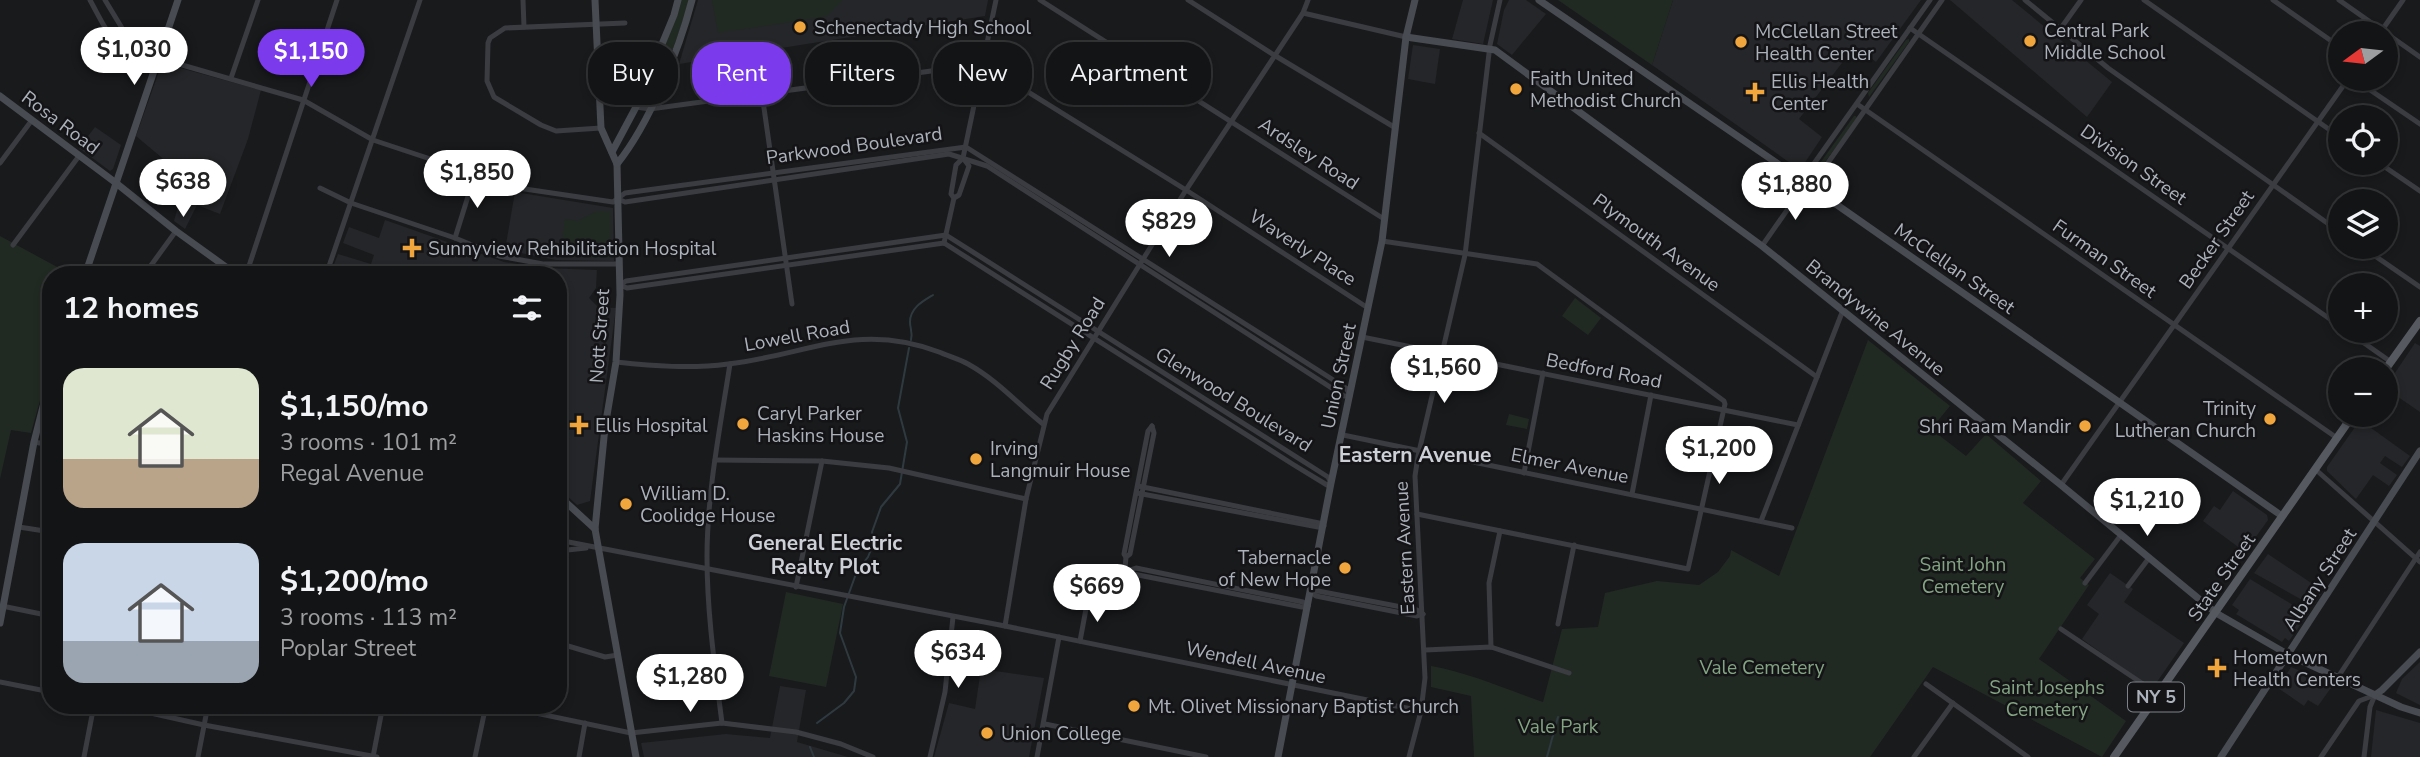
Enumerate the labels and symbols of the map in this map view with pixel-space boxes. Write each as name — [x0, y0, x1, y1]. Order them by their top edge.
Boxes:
place label: Schenectady High School — [814, 15, 1032, 41]
place label: Central Park Middle School — [2044, 18, 2166, 66]
marker: Schenectady High School — [792, 19, 808, 35]
place label: McClellan Street Health Center — [1755, 19, 1898, 67]
north arrow — [2328, 21, 2398, 91]
pin: $1,030 — [77, 28, 191, 87]
pin: $1,150 — [254, 29, 368, 89]
marker: Central Park Middle School — [2022, 33, 2038, 49]
marker: McClellan Street Health Center — [1733, 34, 1749, 50]
place label: Faith United Methodist Church — [1530, 66, 1681, 114]
place label: Ellis Health Center — [1771, 69, 1869, 117]
marker: Faith United Methodist Church — [1508, 81, 1524, 97]
marker: Ellis Health Center — [1745, 82, 1765, 102]
street label: Rosa Road — [16, 85, 105, 161]
street label: Ardsley Road — [1253, 112, 1364, 196]
street label: Division Street — [2075, 119, 2192, 211]
street label: Parkwood Boulevard — [764, 121, 944, 171]
pin: $1,850 — [420, 150, 534, 210]
pin: $638 — [142, 160, 224, 219]
pin: $1,880 — [1738, 162, 1852, 222]
street label: Becker Street — [2173, 185, 2261, 294]
street label: Plymouth Avenue — [1587, 188, 1725, 298]
pin: $829 — [1128, 200, 1210, 259]
street label: Waverly Place — [1244, 203, 1361, 292]
street label: Furman Street — [2047, 213, 2162, 305]
street label: McClellan Street — [1889, 217, 2020, 320]
place label: Sunnyview Rehibilitation Hospital — [428, 236, 717, 262]
marker: Sunnyview Rehibilitation Hospital — [402, 238, 422, 258]
street label: Brandywine Avenue — [1800, 253, 1951, 382]
street label: Nott Street — [584, 288, 616, 384]
street label: Rugby Road — [1034, 292, 1112, 395]
street label: Lowell Road — [742, 314, 852, 358]
street label: Union Street — [1315, 321, 1363, 431]
street label: Glenwood Boulevard — [1150, 341, 1317, 459]
pin: $1,560 — [1387, 346, 1501, 405]
street label: Bedford Road — [1544, 347, 1664, 395]
place label: Trinity Lutheran Church — [2115, 396, 2256, 444]
place label: Caryl Parker Haskins House — [757, 401, 884, 449]
marker: Trinity Lutheran Church — [2262, 411, 2278, 427]
place label: Ellis Hospital — [595, 413, 708, 439]
place label: Shri Raam Mandir — [1919, 414, 2071, 440]
marker: Ellis Hospital — [569, 415, 589, 435]
marker: Caryl Parker Haskins House — [735, 416, 751, 432]
marker: Shri Raam Mandir — [2077, 418, 2093, 434]
pin: $1,200 — [1662, 426, 1776, 486]
place label: Irving Langmuir House — [990, 436, 1130, 484]
district label: Eastern Avenue — [1339, 441, 1491, 469]
street label: Elmer Avenue — [1509, 442, 1631, 490]
marker: Irving Langmuir House — [968, 451, 984, 467]
pin: $1,210 — [2090, 478, 2204, 538]
street label: Eastern Avenue — [1389, 480, 1421, 615]
place label: William D. Coolidge House — [640, 481, 775, 529]
marker: William D. Coolidge House — [618, 496, 634, 512]
street label: Albany Street — [2277, 523, 2363, 636]
street label: State Street — [2182, 528, 2262, 627]
district label: General Electric Realty Plot — [748, 529, 902, 581]
place label: Tabernacle of New Hope — [1218, 545, 1331, 593]
park label: Saint John Cemetery — [1920, 552, 2006, 600]
marker: Tabernacle of New Hope — [1337, 560, 1353, 576]
pin: $669 — [1056, 564, 1138, 624]
pin: $634 — [917, 630, 999, 690]
street label: Wendell Avenue — [1183, 635, 1328, 691]
place label: Hometown Health Centers — [2233, 645, 2361, 693]
pin: $1,280 — [633, 654, 747, 714]
park label: Vale Cemetery — [1699, 655, 1825, 681]
marker: Hometown Health Centers — [2207, 658, 2227, 678]
park label: Saint Josephs Cemetery — [1989, 675, 2105, 723]
road number: NY 5 — [2128, 682, 2184, 712]
place label: Mt. Olivet Missionary Baptist Church — [1148, 694, 1459, 720]
marker: Mt. Olivet Missionary Baptist Church — [1126, 698, 1142, 714]
park label: Vale Park — [1517, 714, 1599, 740]
place label: Union College — [1001, 721, 1121, 747]
marker: Union College — [979, 725, 995, 741]

